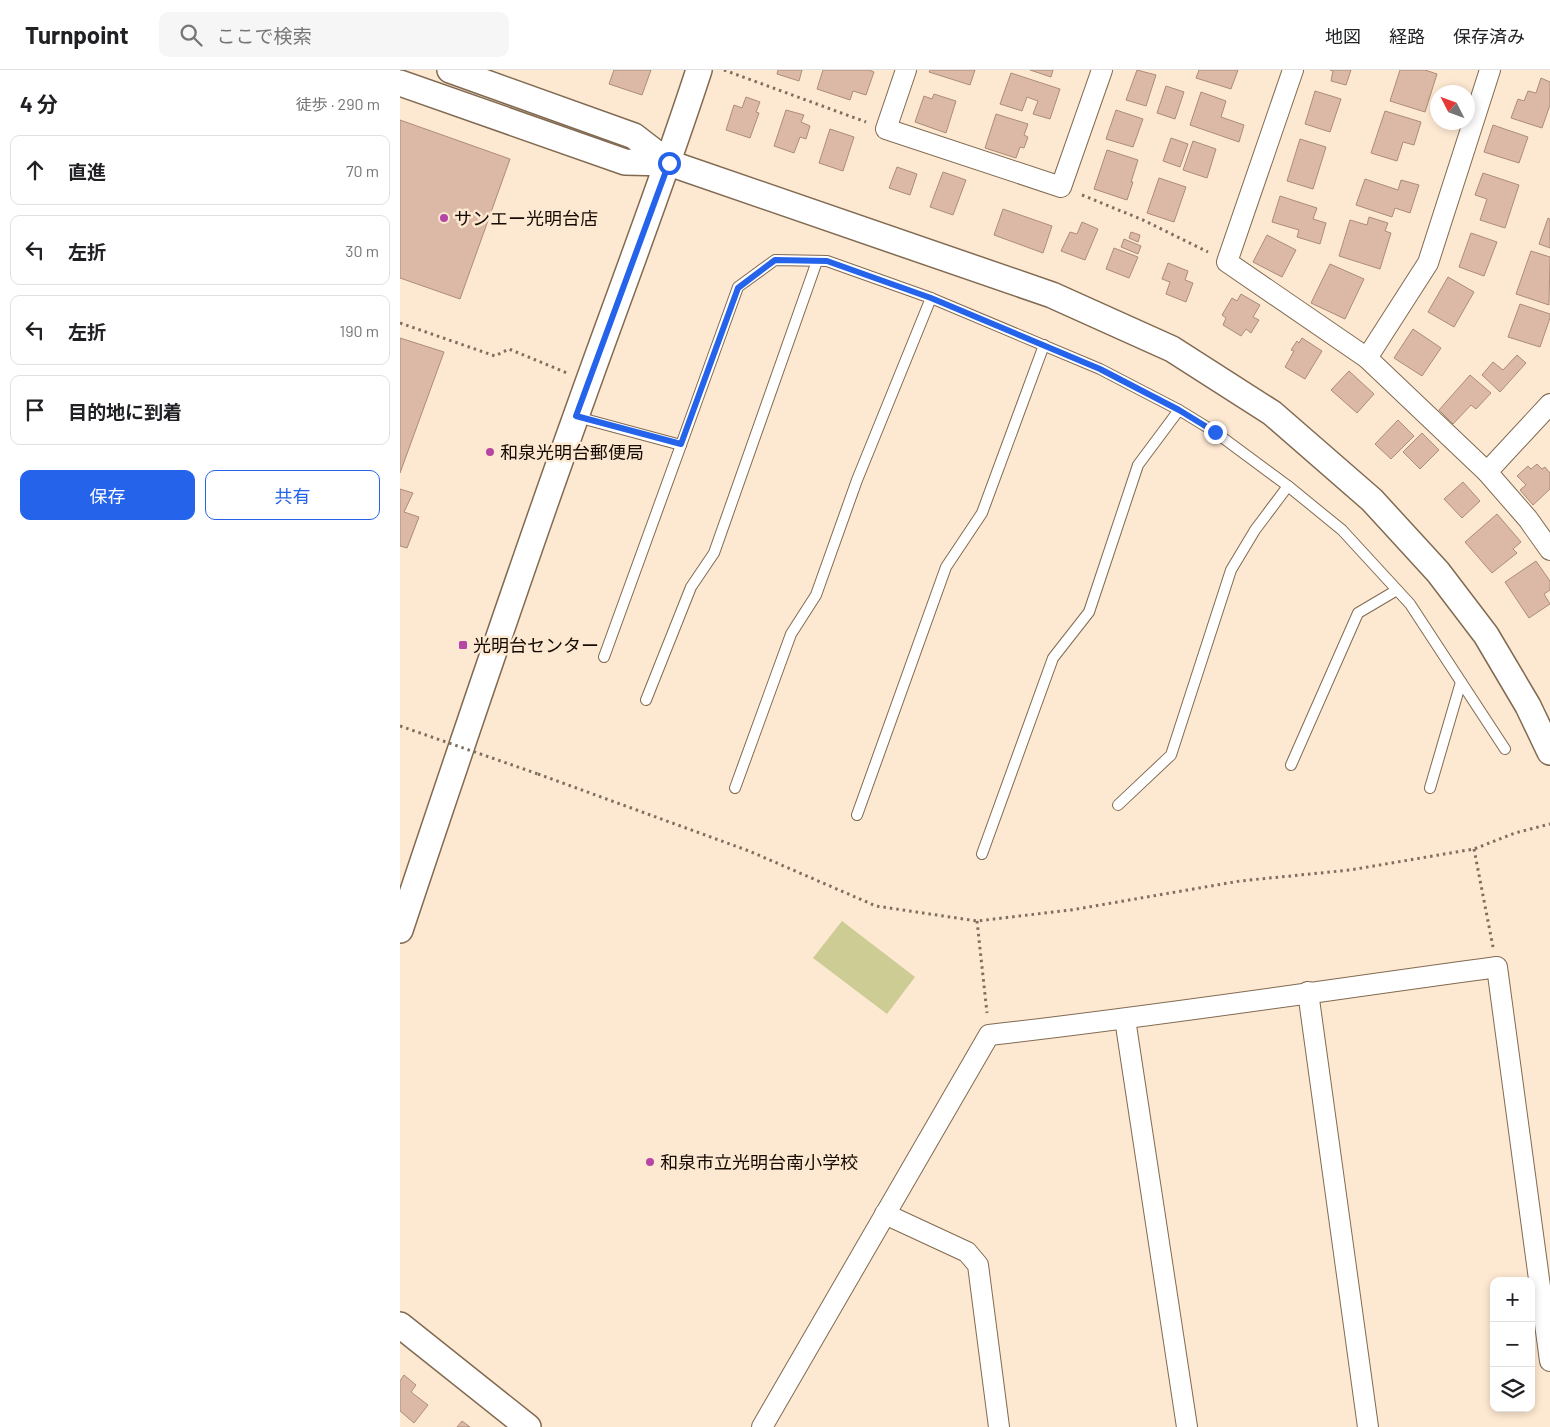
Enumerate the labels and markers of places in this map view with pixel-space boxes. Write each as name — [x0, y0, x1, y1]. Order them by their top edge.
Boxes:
place label: サンエー光明台店 — [454, 207, 598, 229]
marker: サンエー光明台店 — [438, 212, 450, 224]
place label: 和泉光明台郵便局 — [500, 441, 644, 463]
marker: 和泉光明台郵便局 — [484, 446, 496, 458]
place label: 光明台センター — [473, 634, 599, 656]
marker: 光明台センター — [457, 639, 469, 651]
place label: 和泉市立光明台南小学校 — [660, 1151, 858, 1173]
marker: 和泉市立光明台南小学校 — [644, 1156, 656, 1168]

